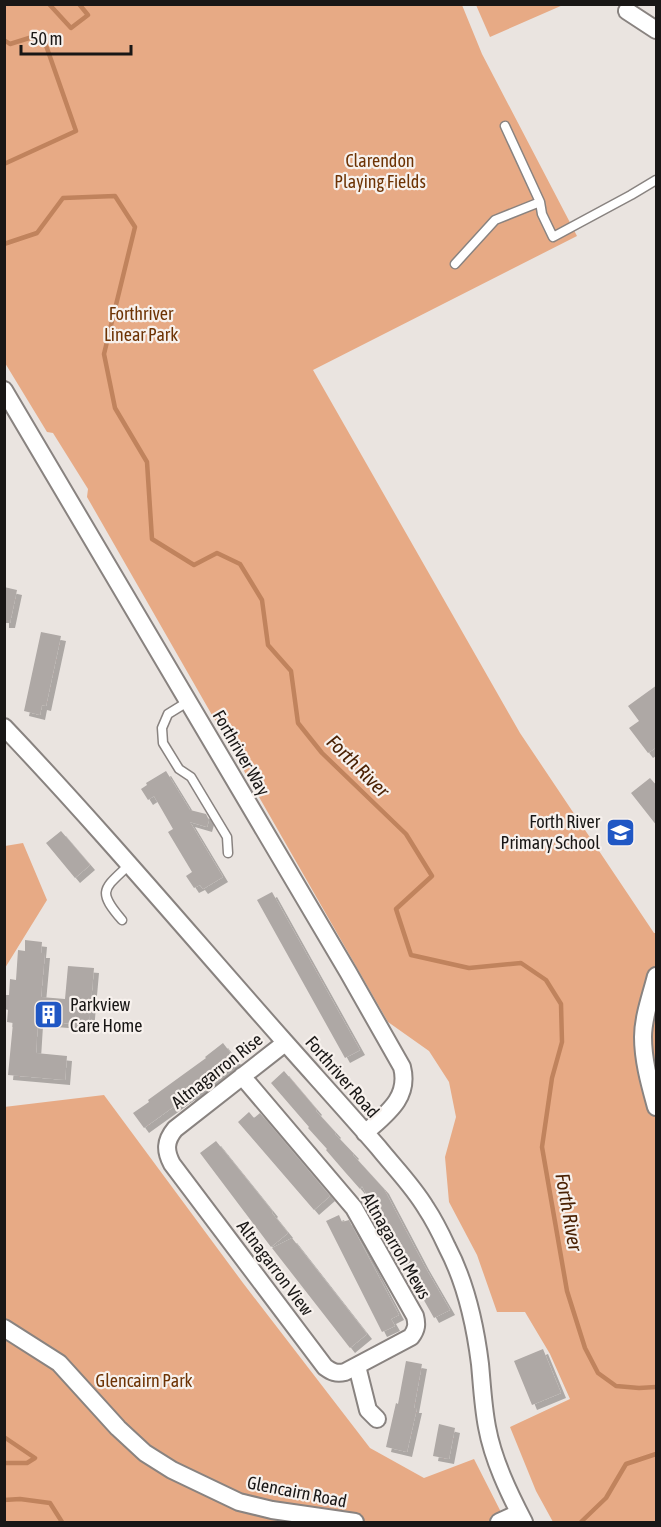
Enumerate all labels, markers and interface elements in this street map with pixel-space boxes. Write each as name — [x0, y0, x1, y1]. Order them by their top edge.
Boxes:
scale bar — [21, 18, 130, 56]
text: 50 m — [30, 28, 62, 49]
park label: Clarendon Playing Fields — [334, 150, 426, 192]
park label: Forthriver Linear Park — [104, 303, 178, 345]
street label: Forthriver Way — [209, 706, 274, 799]
water label: Forth River — [322, 730, 395, 802]
place label: Forth River Primary School — [501, 811, 601, 853]
school or university icon: Forth River Primary School — [605, 816, 637, 848]
place label: Parkview Care Home — [70, 994, 142, 1036]
building icon: Parkview Care Home — [33, 999, 65, 1031]
street label: Altnagarron Rise — [167, 1029, 266, 1113]
street label: Forthriver Road — [301, 1032, 384, 1122]
water label: Forth River — [551, 1171, 588, 1254]
street label: Altnagarron Mews — [358, 1189, 435, 1303]
street label: Altnagarron View — [233, 1216, 318, 1320]
park label: Glencairn Park — [96, 1370, 192, 1391]
street label: Glencairn Road — [245, 1472, 349, 1511]

